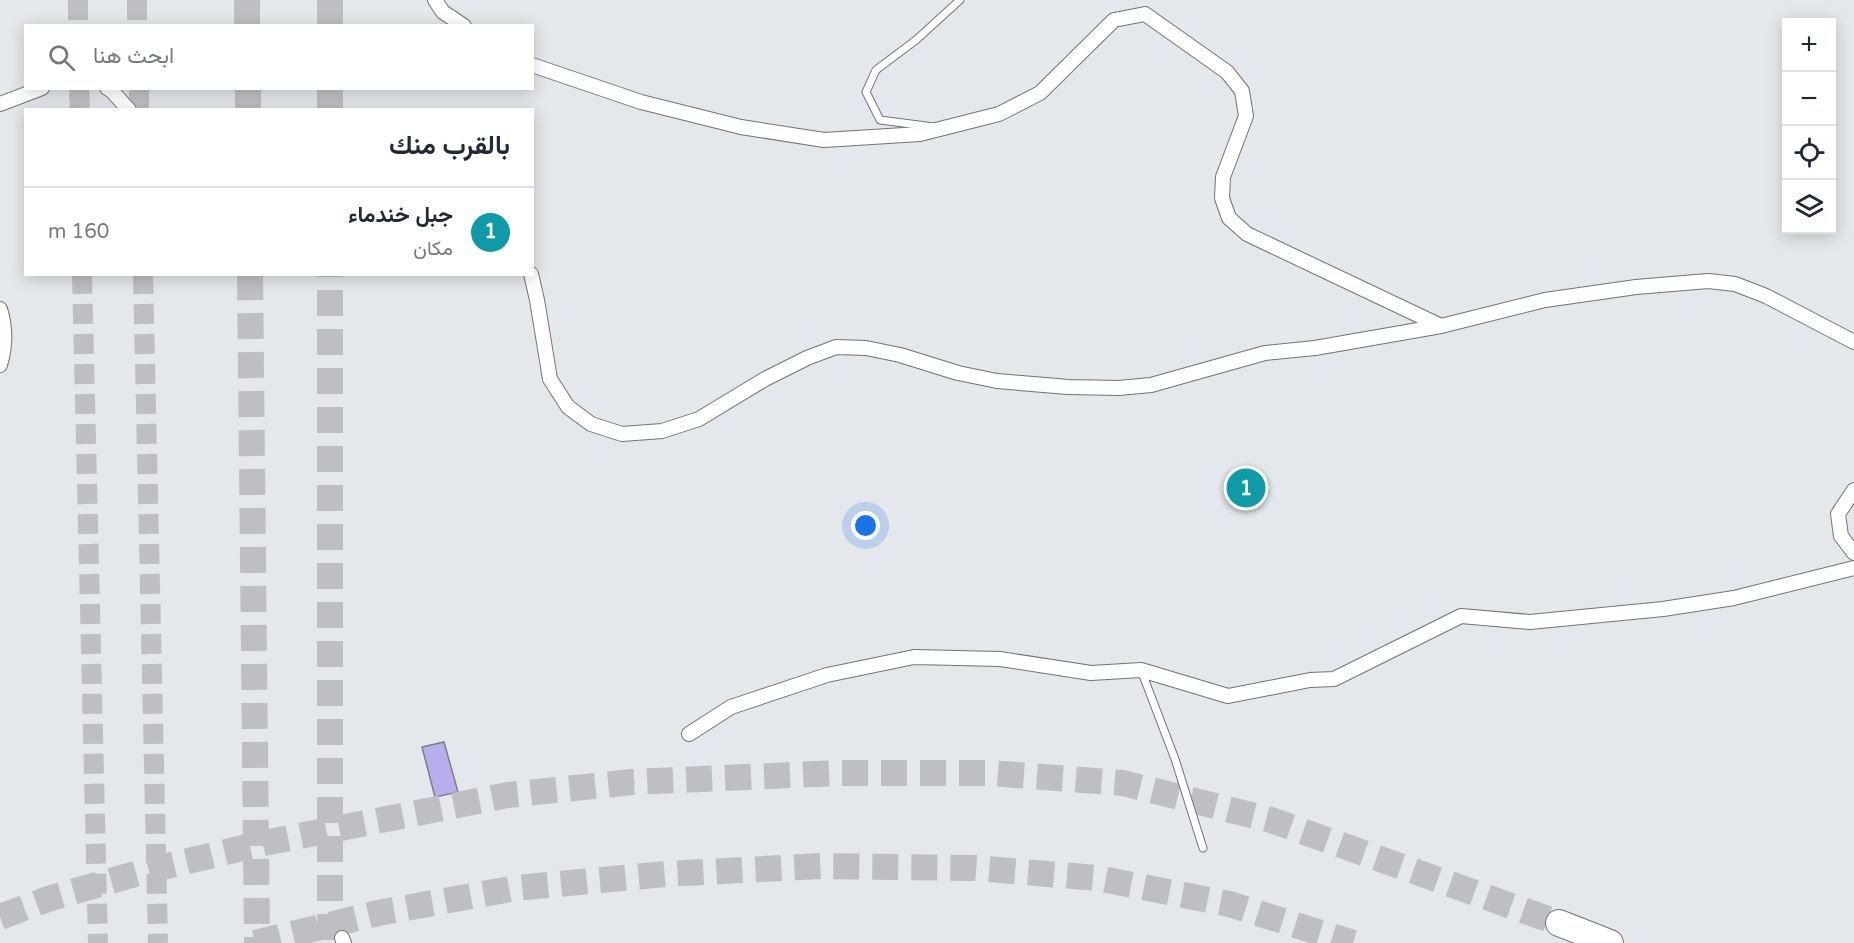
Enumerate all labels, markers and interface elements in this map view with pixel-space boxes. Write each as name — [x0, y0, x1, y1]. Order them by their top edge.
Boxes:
map controls — [1782, 18, 1836, 234]
button: + — [1782, 18, 1836, 72]
search box — [24, 24, 534, 90]
icon: search — [45, 41, 78, 74]
text: ابحث هنا — [93, 43, 174, 69]
button: − — [1782, 72, 1836, 126]
button: locate — [1782, 126, 1836, 180]
text: بالقرب منك — [389, 130, 510, 161]
button: layers — [1782, 180, 1836, 234]
text: جبل خندماء — [348, 202, 453, 228]
text: 160 m — [48, 220, 109, 244]
text: 1 — [484, 220, 497, 244]
text: مكان — [413, 237, 453, 261]
pin: 1 — [1226, 466, 1266, 510]
your location — [851, 511, 880, 540]

